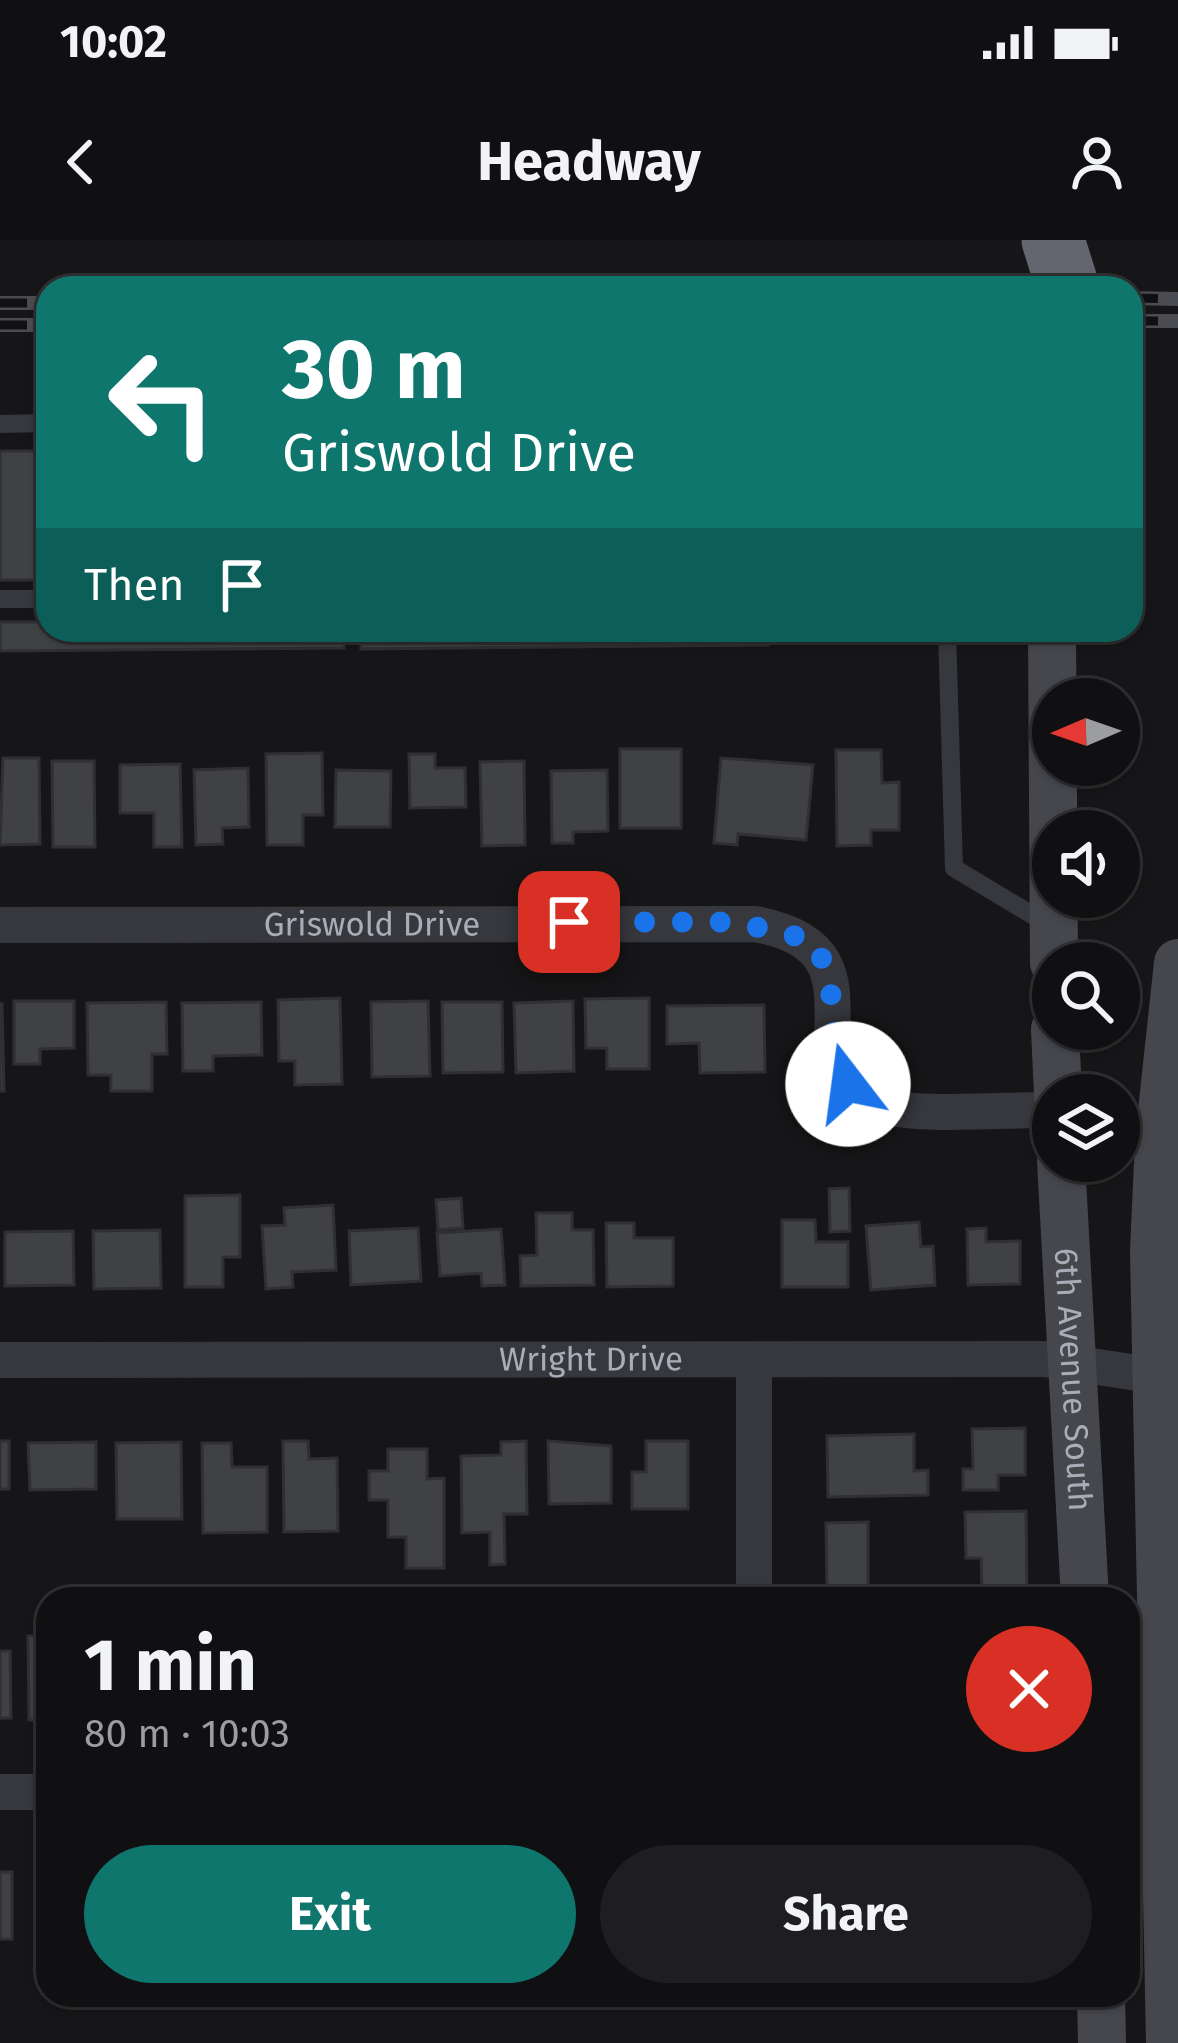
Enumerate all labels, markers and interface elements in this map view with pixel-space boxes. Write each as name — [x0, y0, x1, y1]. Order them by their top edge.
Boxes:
text: 10:02 — [60, 15, 167, 69]
icon: back — [48, 129, 114, 195]
icon: person — [1064, 129, 1130, 195]
text: Headway — [477, 130, 701, 194]
text: 30 m — [282, 319, 466, 420]
icon: left — [84, 324, 240, 480]
text: Griswold Drive — [282, 421, 636, 485]
icon: arrive — [209, 552, 275, 618]
text: Then — [84, 558, 185, 612]
north arrow — [1032, 678, 1140, 786]
map controls — [1032, 678, 1140, 1182]
button: sound — [1032, 810, 1140, 918]
pin — [518, 871, 620, 973]
icon: arrive — [536, 889, 602, 955]
street label: Griswold Drive — [264, 904, 480, 945]
button: search — [1032, 942, 1140, 1050]
position arrow — [785, 1021, 911, 1147]
button: layers — [1032, 1074, 1140, 1182]
street label: 6th Avenue South — [1046, 1247, 1100, 1512]
street label: Wright Drive — [499, 1339, 683, 1380]
text: 1 min — [84, 1623, 257, 1709]
button: close — [966, 1626, 1092, 1752]
text: 80 m · 10:03 — [84, 1711, 290, 1757]
button: Exit — [84, 1845, 576, 1983]
button: Share — [600, 1845, 1092, 1983]

